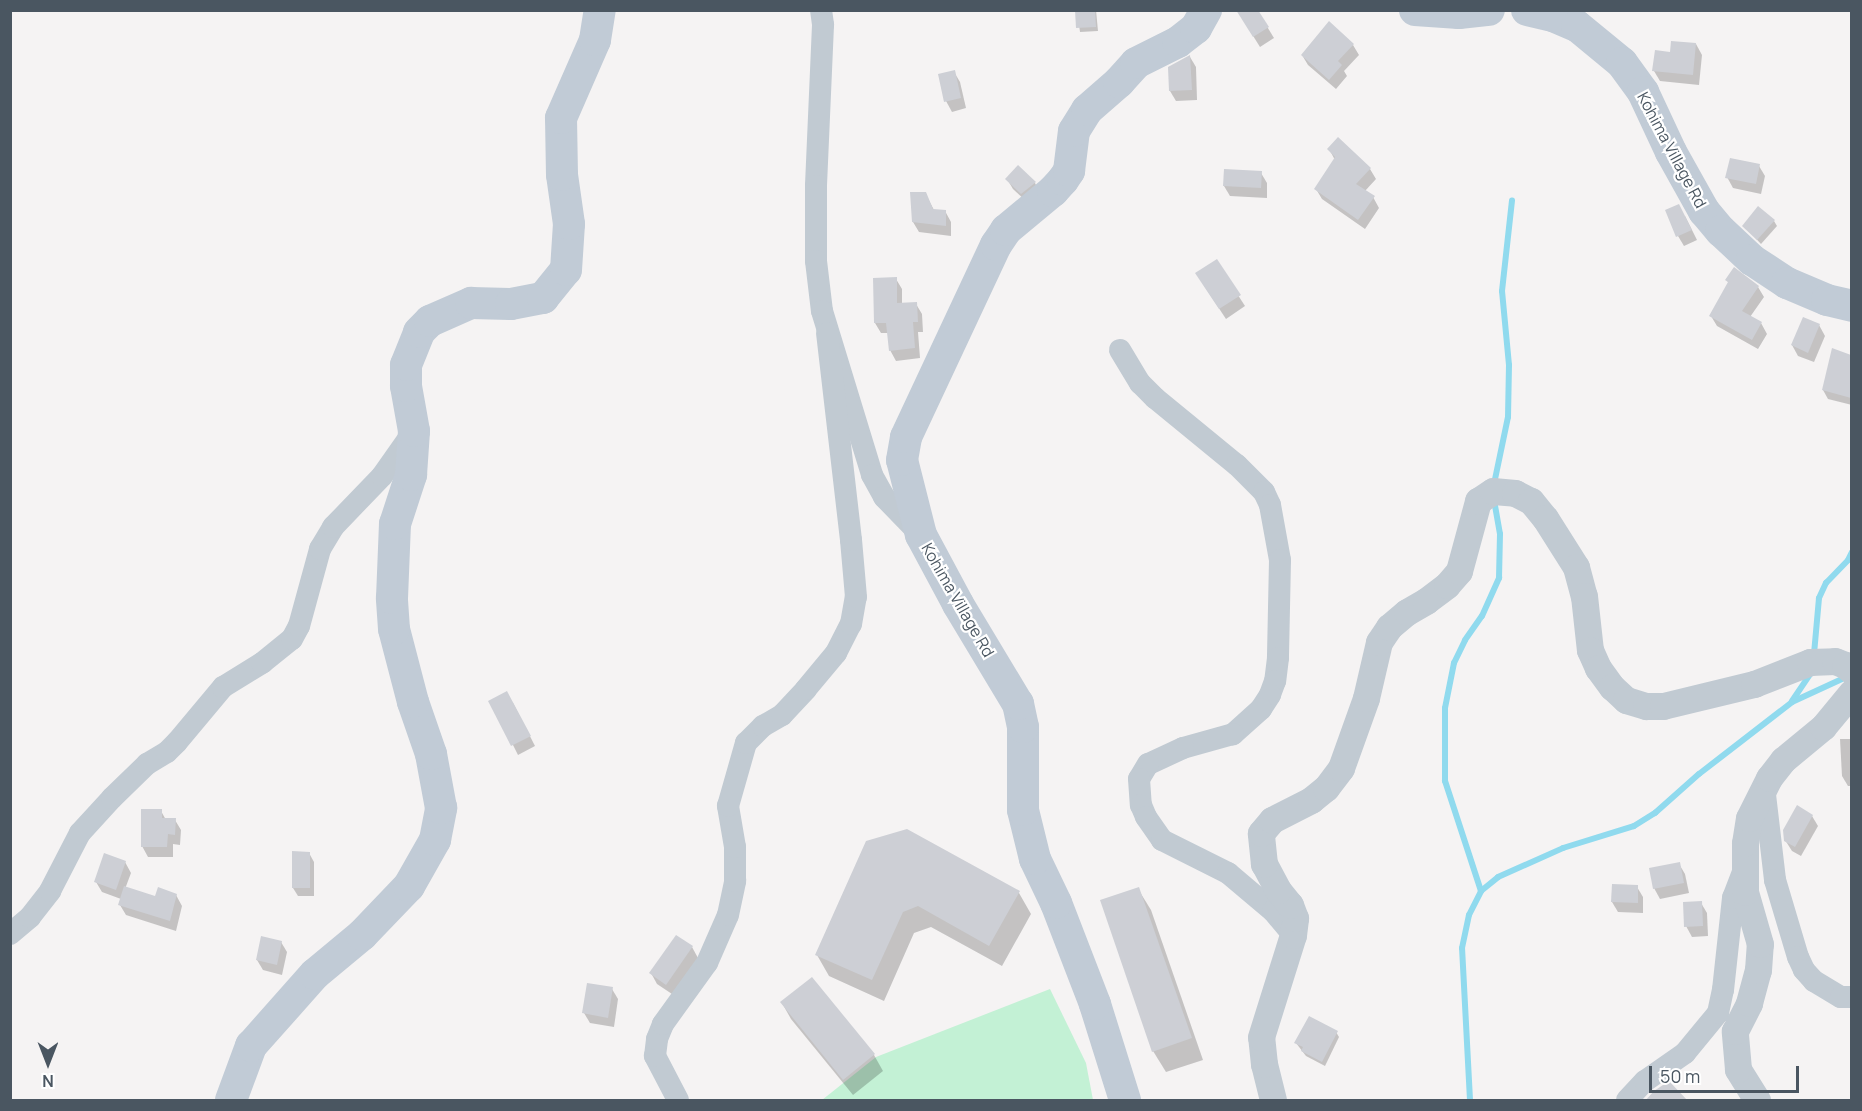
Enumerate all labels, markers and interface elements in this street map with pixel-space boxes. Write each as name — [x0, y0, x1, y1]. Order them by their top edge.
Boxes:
street label: Kohima Village Rd — [1633, 89, 1711, 211]
street label: Kohima Village Rd — [918, 540, 998, 660]
north arrow — [18, 1033, 78, 1093]
scale bar — [1652, 1054, 1802, 1092]
text: 50 m — [1660, 1064, 1700, 1088]
text: N — [42, 1070, 54, 1092]

